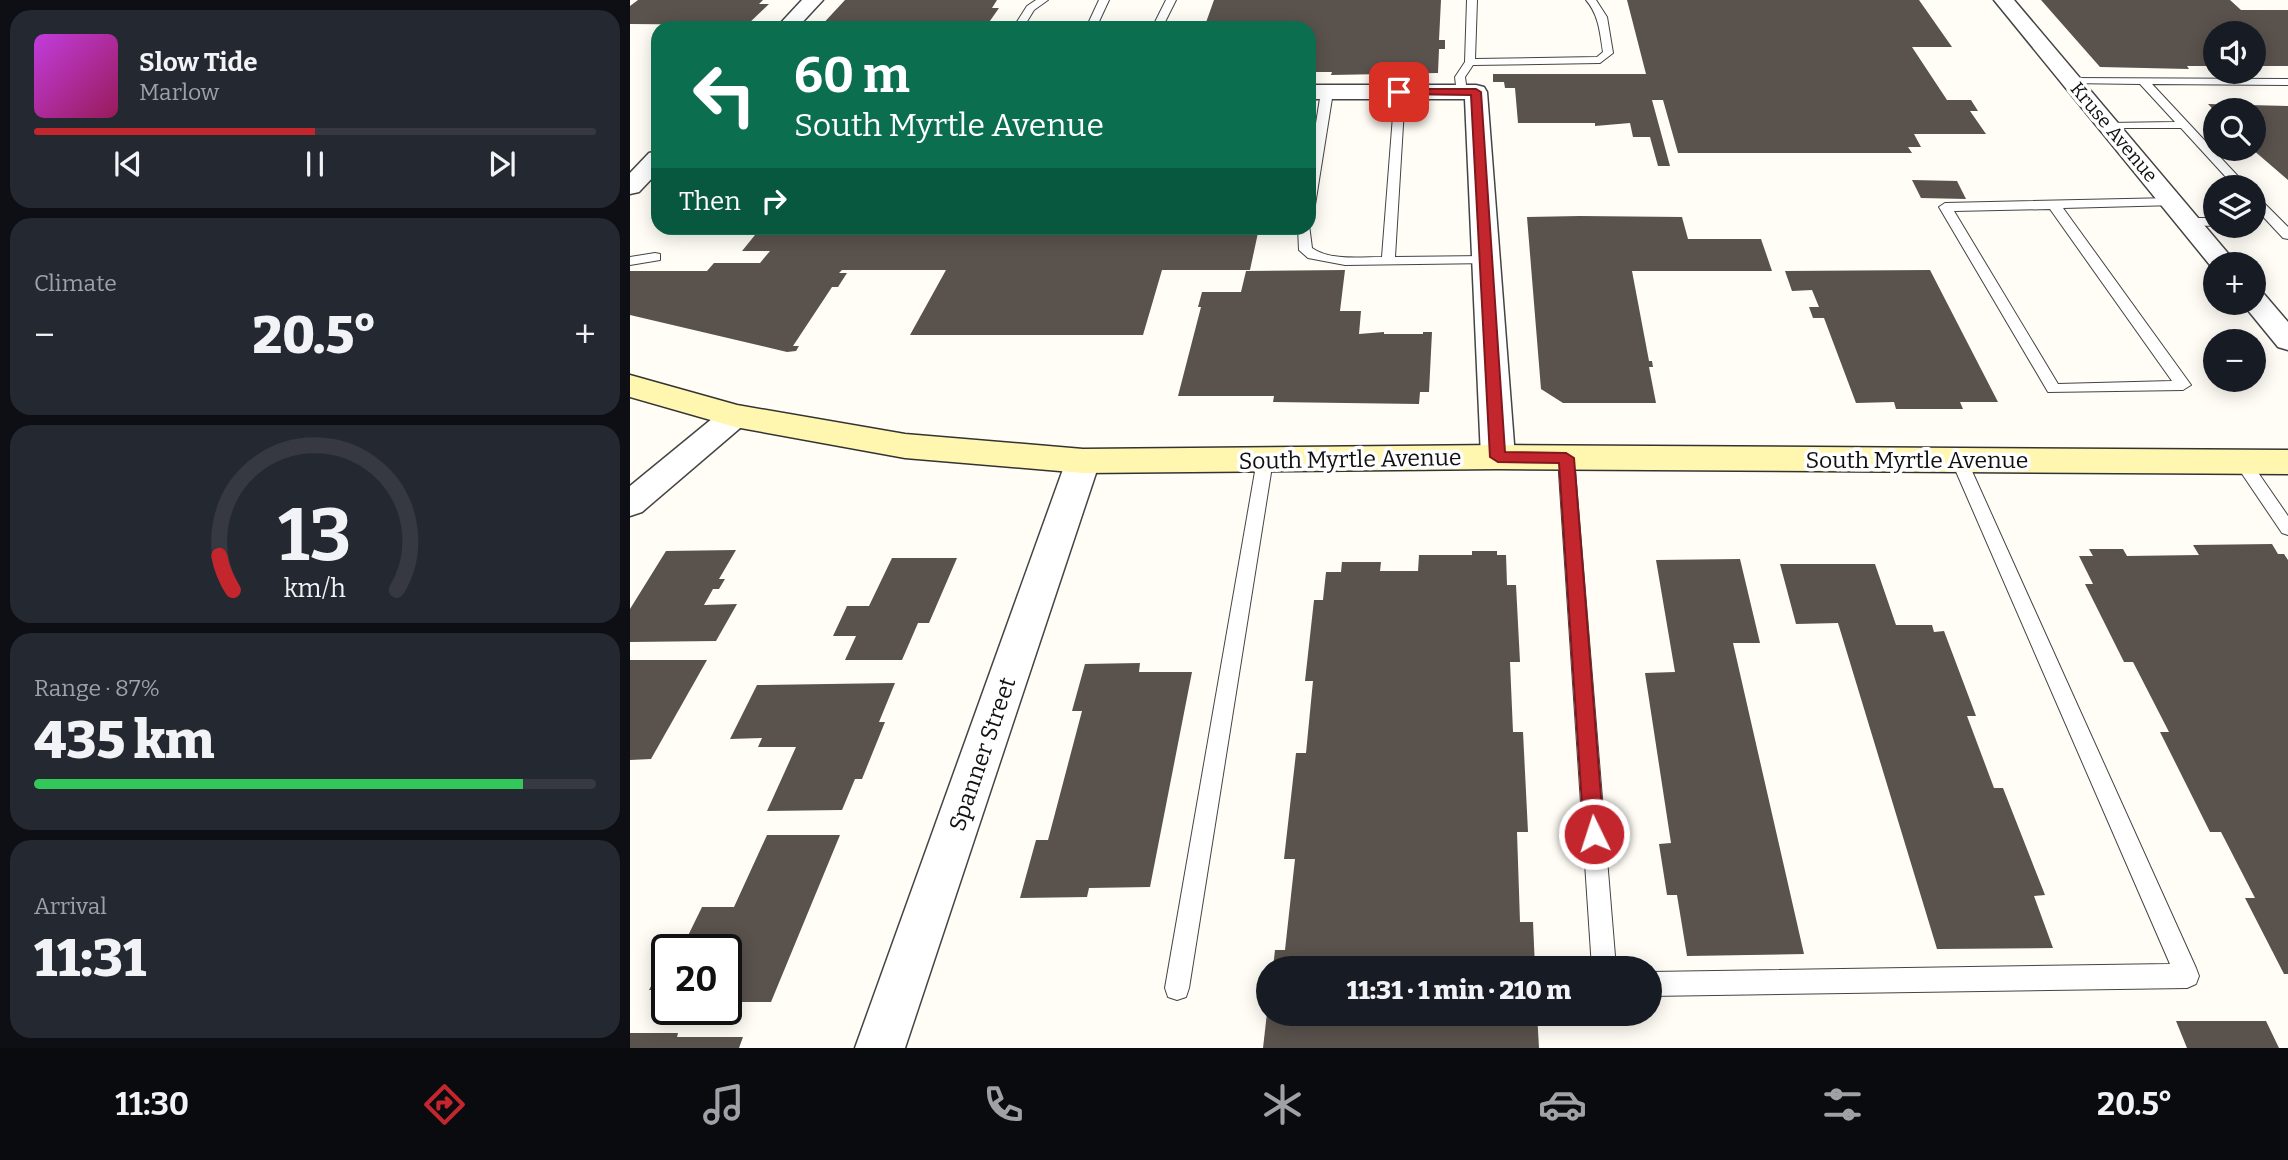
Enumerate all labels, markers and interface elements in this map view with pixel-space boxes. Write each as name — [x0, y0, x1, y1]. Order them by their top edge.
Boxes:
map controls — [2203, 21, 2266, 392]
button: sound — [2203, 21, 2266, 84]
text: 60 m — [794, 46, 910, 105]
text: Slow Tide — [139, 47, 258, 78]
icon: left — [679, 49, 770, 140]
pin — [1369, 62, 1429, 122]
icon: arrive — [1380, 73, 1418, 111]
street label: Kruse Avenue — [2066, 77, 2162, 187]
text: Marlow — [139, 78, 219, 106]
button: search — [2203, 98, 2266, 161]
text: South Myrtle Avenue — [794, 106, 1104, 144]
icon: previous — [109, 145, 147, 183]
icon: pause — [296, 145, 334, 183]
icon: next — [483, 145, 521, 183]
button: layers — [2203, 175, 2266, 238]
icon: right — [755, 182, 793, 220]
text: Then — [679, 186, 741, 217]
button: + — [2203, 252, 2266, 315]
text: Climate — [34, 269, 117, 297]
text: 20.5° — [252, 304, 377, 367]
text: − — [34, 312, 55, 358]
text: + — [574, 312, 596, 358]
button: − — [2203, 329, 2266, 392]
street label: South Myrtle Avenue — [1238, 443, 1462, 475]
street label: South Myrtle Avenue — [1806, 446, 2028, 474]
text: 13 — [278, 492, 352, 579]
text: km/h — [284, 574, 346, 604]
street label: Spanner Street — [943, 673, 1021, 835]
text: Range · 87% — [34, 674, 160, 702]
text: 435 km — [34, 709, 215, 772]
position arrow — [1557, 797, 1631, 871]
text: Arrival — [34, 892, 107, 920]
text: 11:31 — [34, 927, 146, 990]
speed limit sign: 20 — [651, 934, 742, 1025]
text: 11:31 · 1 min · 210 m — [1347, 975, 1571, 1006]
icon: directions — [420, 1080, 469, 1129]
icon: music — [699, 1080, 748, 1129]
icon: phone — [979, 1080, 1028, 1129]
icon: climate — [1258, 1080, 1307, 1129]
icon: car — [1538, 1080, 1587, 1129]
icon: filters — [1818, 1080, 1867, 1129]
text: 11:30 — [115, 1085, 189, 1123]
text: 20.5° — [2097, 1085, 2173, 1123]

